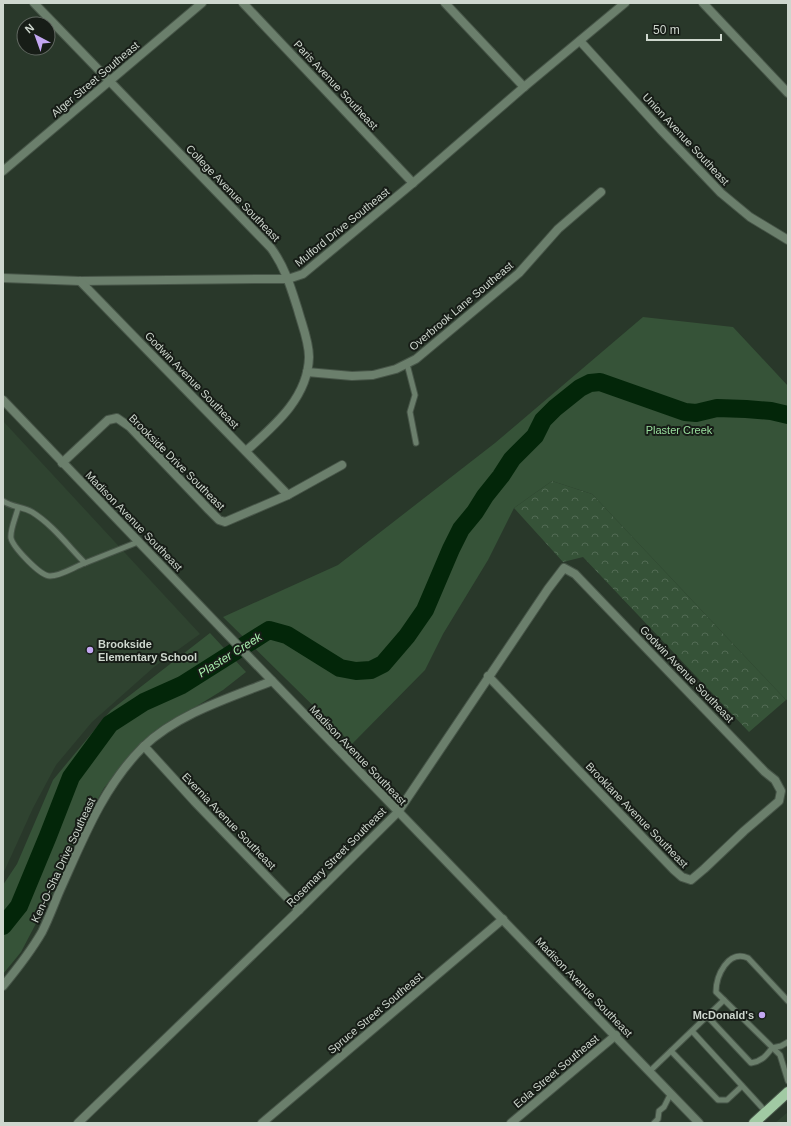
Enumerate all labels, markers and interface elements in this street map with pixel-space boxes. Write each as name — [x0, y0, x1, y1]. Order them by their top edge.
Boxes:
north arrow — [16, 16, 56, 56]
scale bar — [647, 16, 721, 42]
text: N — [23, 21, 36, 36]
text: 50 m — [653, 23, 680, 37]
street label: Paris Avenue Southeast — [292, 38, 380, 132]
street label: Alger Street Southeast — [49, 39, 141, 119]
street label: Union Avenue Southeast — [640, 91, 732, 187]
street label: College Avenue Southeast — [184, 142, 282, 244]
street label: Mulford Drive Southeast — [292, 185, 392, 269]
street label: Overbrook Lane Southeast — [407, 259, 515, 353]
street label: Godwin Avenue Southeast — [143, 329, 241, 431]
street label: Brookside Drive Southeast — [127, 412, 227, 512]
park label: Plaster Creek — [646, 424, 713, 436]
street label: Madison Avenue Southeast — [83, 469, 185, 573]
street label: Godwin Avenue Southeast — [638, 623, 736, 725]
water label: Plaster Creek — [195, 629, 265, 680]
place label: Brookside Elementary School — [98, 638, 197, 663]
marker: Brookside Elementary School — [85, 645, 95, 655]
street label: Madison Avenue Southeast — [307, 703, 409, 807]
street label: Brooklane Avenue Southeast — [583, 760, 691, 870]
street label: Evernia Avenue Southeast — [180, 770, 278, 872]
street label: Ken-O-Sha Drive Southeast — [29, 796, 97, 924]
street label: Rosemary Street Southeast — [284, 805, 388, 909]
street label: Madison Avenue Southeast — [533, 935, 635, 1039]
street label: Spruce Street Southeast — [325, 970, 425, 1056]
place label: McDonald's — [693, 1009, 754, 1021]
marker: McDonald's — [757, 1010, 767, 1020]
street label: Eola Street Southeast — [511, 1032, 601, 1110]

